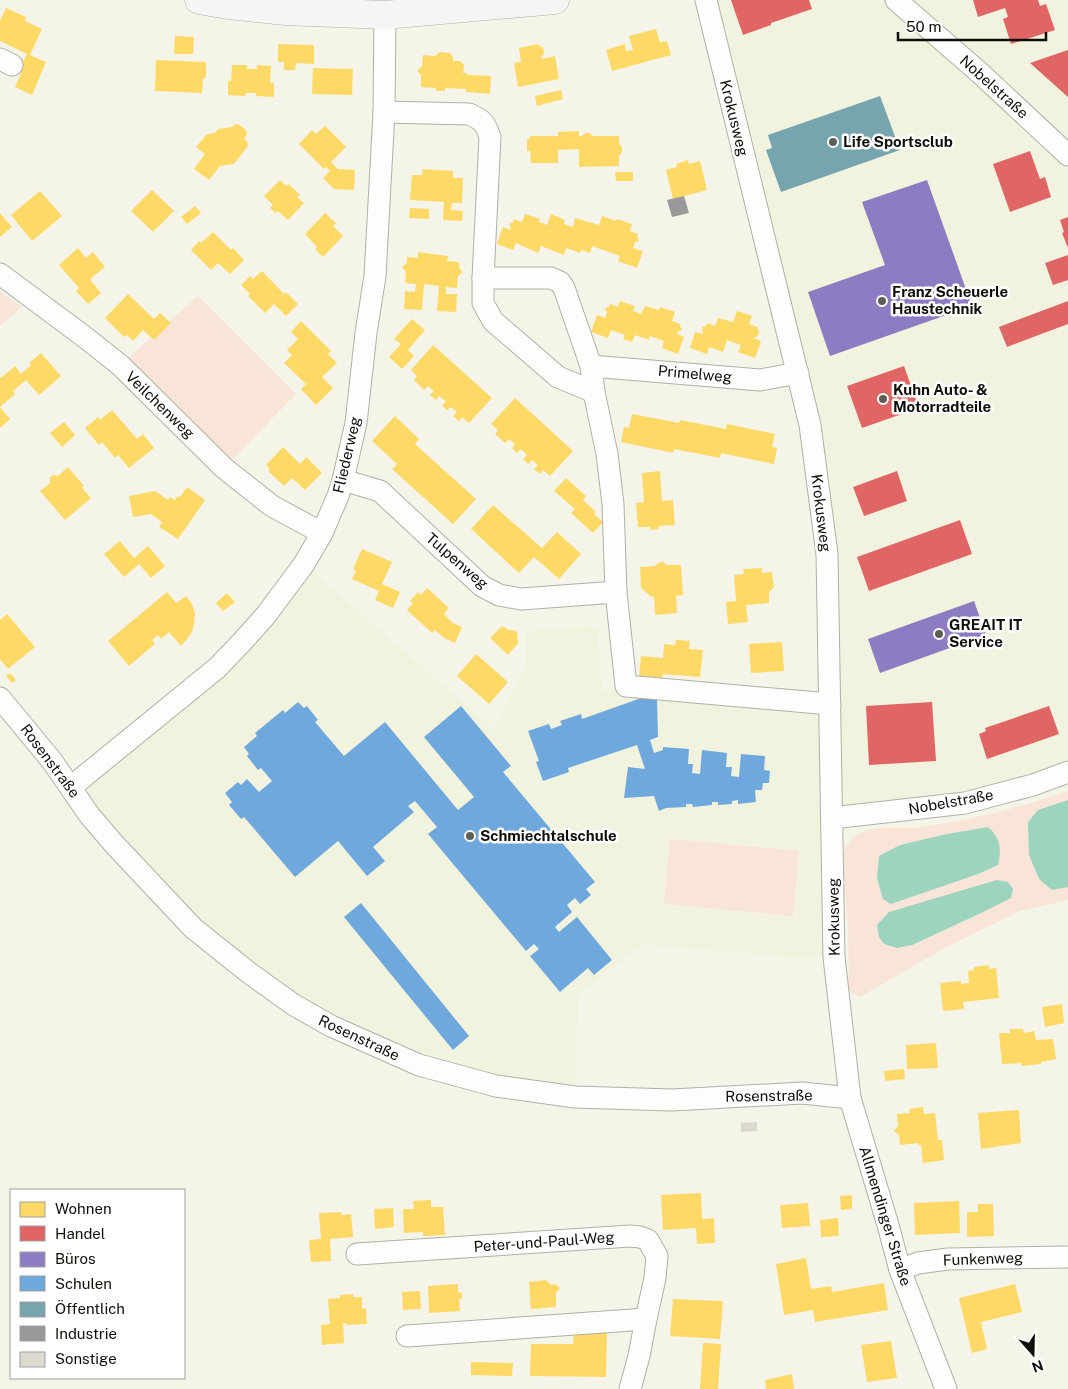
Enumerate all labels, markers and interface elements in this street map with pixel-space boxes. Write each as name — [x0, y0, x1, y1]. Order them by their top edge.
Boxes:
scale bar — [898, 10, 1046, 42]
text: 50 m — [906, 18, 941, 35]
street label: Nobelstraße — [957, 52, 1032, 122]
street label: Krokusweg — [717, 78, 752, 158]
place label: Life Sportsclub — [843, 133, 953, 150]
marker: Life Sportsclub — [827, 136, 839, 148]
place label: Franz Scheuerle Haustechnik — [892, 283, 1008, 317]
marker: Franz Scheuerle Haustechnik — [876, 295, 888, 307]
street label: Primelweg — [657, 362, 733, 385]
street label: Veilchenweg — [122, 368, 198, 442]
place label: Kuhn Auto- & Motorradteile — [893, 381, 991, 415]
marker: Kuhn Auto- & Motorradteile — [877, 393, 889, 405]
street label: Fliederweg — [329, 415, 364, 495]
street label: Krokusweg — [808, 473, 835, 553]
street label: Tulpenweg — [423, 529, 492, 592]
place label: GREAIT IT Service — [949, 616, 1022, 650]
marker: GREAIT IT Service — [933, 628, 945, 640]
street label: Rosenstraße — [17, 721, 84, 801]
street label: Nobelstraße — [907, 786, 995, 817]
place label: Schmiechtalschule — [480, 827, 617, 844]
marker: Schmiechtalschule — [464, 830, 476, 842]
street label: Krokusweg — [824, 878, 843, 956]
street label: Rosenstraße — [316, 1011, 402, 1064]
street label: Rosenstraße — [725, 1086, 813, 1105]
street label: Allmendinger Straße — [856, 1144, 915, 1288]
legend — [10, 1189, 185, 1379]
text: Wohnen — [55, 1200, 112, 1217]
text: Handel — [55, 1225, 105, 1242]
street label: Peter-und-Paul-Weg — [473, 1228, 615, 1255]
street label: Funkenweg — [942, 1249, 1024, 1268]
text: Büros — [55, 1250, 96, 1267]
text: Schulen — [55, 1275, 112, 1292]
text: Öffentlich — [55, 1299, 125, 1317]
text: Industrie — [55, 1325, 117, 1342]
north arrow — [1008, 1329, 1058, 1379]
text: Sonstige — [55, 1350, 117, 1367]
text: N — [1030, 1357, 1045, 1376]

